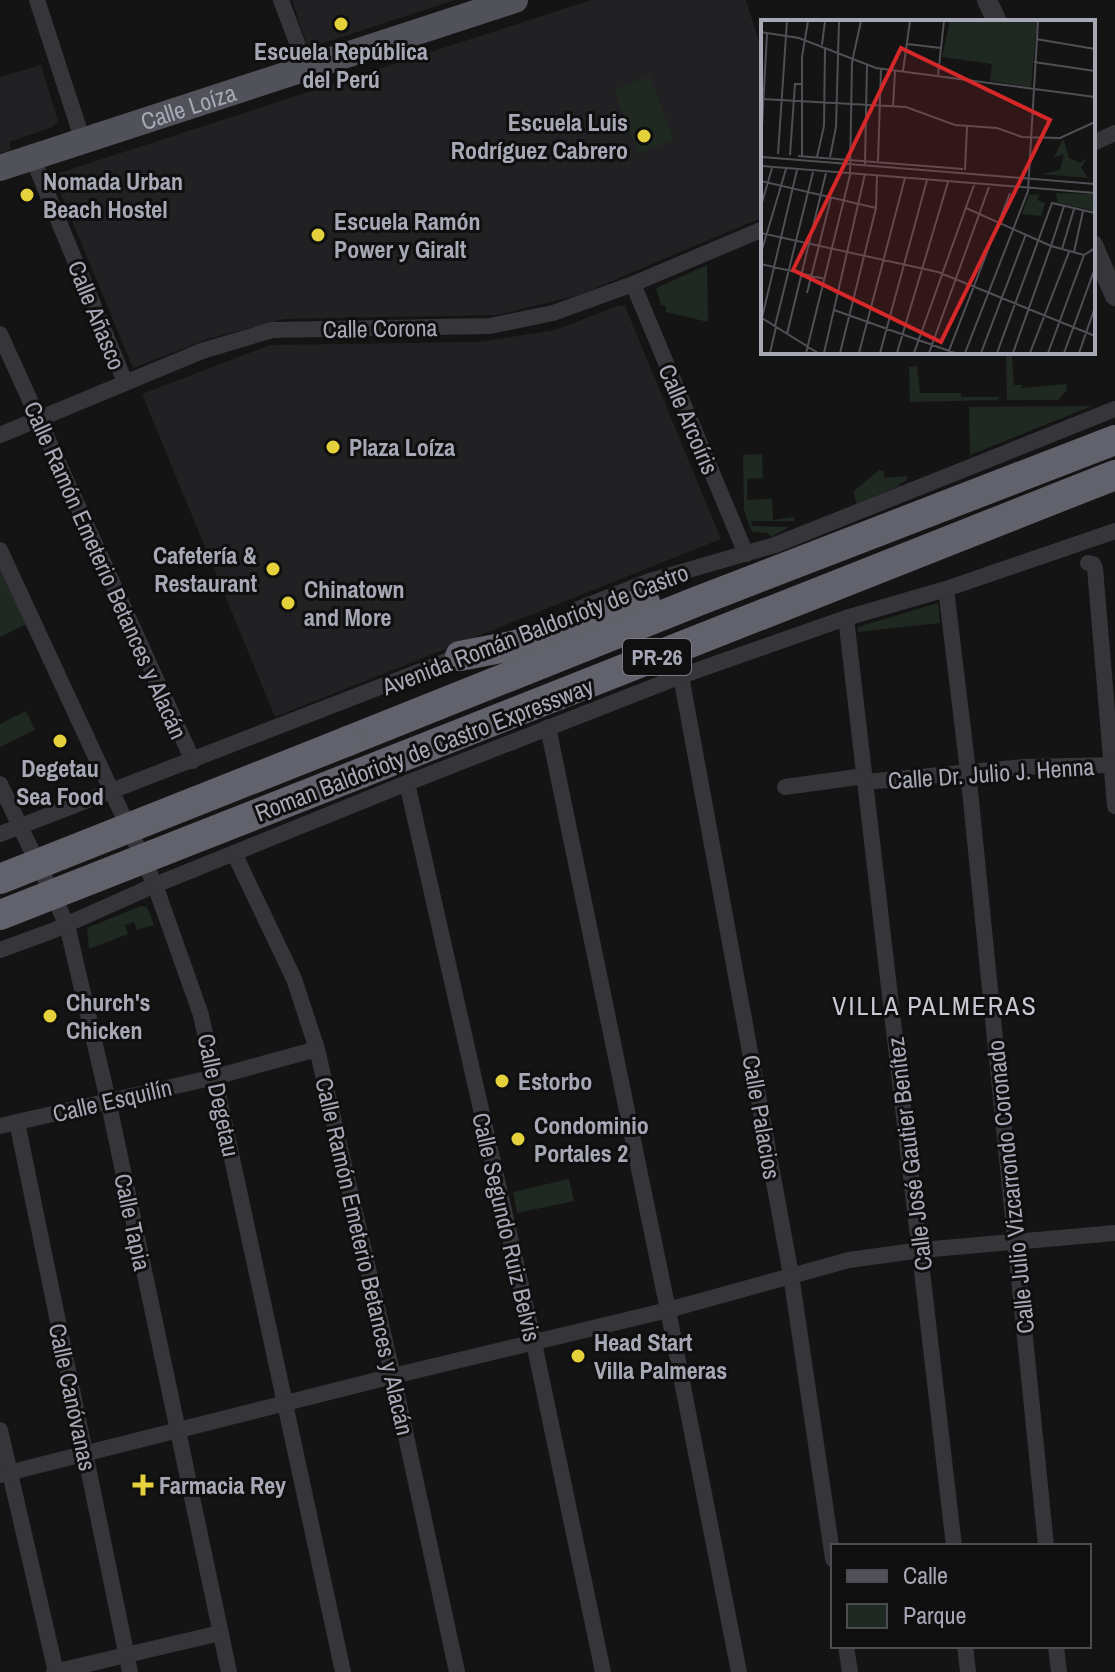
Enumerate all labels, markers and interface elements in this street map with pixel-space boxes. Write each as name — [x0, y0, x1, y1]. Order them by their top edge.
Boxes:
marker: Escuela República del Perú — [332, 15, 350, 33]
inset map — [761, 20, 1095, 354]
place label: Escuela República del Perú — [254, 35, 428, 95]
street label: Calle Loíza — [136, 76, 240, 137]
place label: Escuela Luis Rodríguez Cabrero — [451, 106, 628, 166]
marker: Escuela Luis Rodríguez Cabrero — [635, 127, 653, 145]
place label: Nomada Urban Beach Hostel — [43, 165, 183, 225]
marker: Nomada Urban Beach Hostel — [18, 186, 36, 204]
place label: Escuela Ramón Power y Giralt — [334, 205, 481, 265]
marker: Escuela Ramón Power y Giralt — [309, 226, 327, 244]
street label: Calle Añasco — [61, 256, 133, 374]
street label: Calle Corona — [322, 311, 438, 345]
street label: Calle Arcoíris — [651, 359, 727, 479]
street label: Calle Ramón Emeterio Betances y Alacán — [17, 396, 195, 744]
place label: Plaza Loíza — [349, 431, 455, 463]
marker: Plaza Loíza — [324, 438, 342, 456]
place label: Cafetería & Restaurant — [153, 539, 257, 599]
street label: Avenida Román Baldorioty de Castro — [376, 556, 693, 703]
marker: Cafetería & Restaurant — [264, 560, 282, 578]
place label: Chinatown and More — [304, 573, 405, 633]
marker: Chinatown and More — [279, 594, 297, 612]
road number: PR-26 — [623, 639, 691, 675]
street label: Roman Baldorioty de Castro Expressway — [250, 670, 598, 828]
marker: Degetau Sea Food — [51, 732, 69, 750]
street label: Calle Dr. Julio J. Henna — [887, 750, 1095, 796]
place label: Degetau Sea Food — [16, 752, 104, 812]
place label: Church's Chicken — [66, 986, 151, 1046]
district label: VILLA PALMERAS — [832, 988, 1038, 1023]
marker: Church's Chicken — [41, 1007, 59, 1025]
street label: Calle Degetau — [190, 1031, 248, 1159]
street label: Calle José Gautier Benítez — [879, 1035, 939, 1273]
street label: Calle Julio Vizcarrondo Coronado — [979, 1039, 1041, 1335]
street label: Calle Palacios — [735, 1052, 789, 1182]
place label: Estorbo — [518, 1065, 592, 1097]
street label: Calle Esquilín — [49, 1071, 175, 1129]
marker: Estorbo — [493, 1072, 511, 1090]
street label: Calle Ramón Emeterio Betances y Alacán — [308, 1074, 422, 1438]
street label: Calle Segundo Ruiz Belvis — [465, 1109, 549, 1345]
place label: Condominio Portales 2 — [534, 1109, 649, 1169]
marker: Condominio Portales 2 — [509, 1130, 527, 1148]
street label: Calle Tapia — [107, 1170, 159, 1274]
street label: Calle Canóvanas — [42, 1320, 104, 1474]
place label: Head Start Villa Palmeras — [594, 1326, 727, 1386]
marker: Head Start Villa Palmeras — [569, 1347, 587, 1365]
place label: Farmacia Rey — [159, 1469, 286, 1501]
marker: Farmacia Rey — [134, 1476, 152, 1494]
legend — [831, 1544, 1091, 1648]
text: Calle — [903, 1559, 948, 1591]
text: Parque — [903, 1599, 966, 1631]

